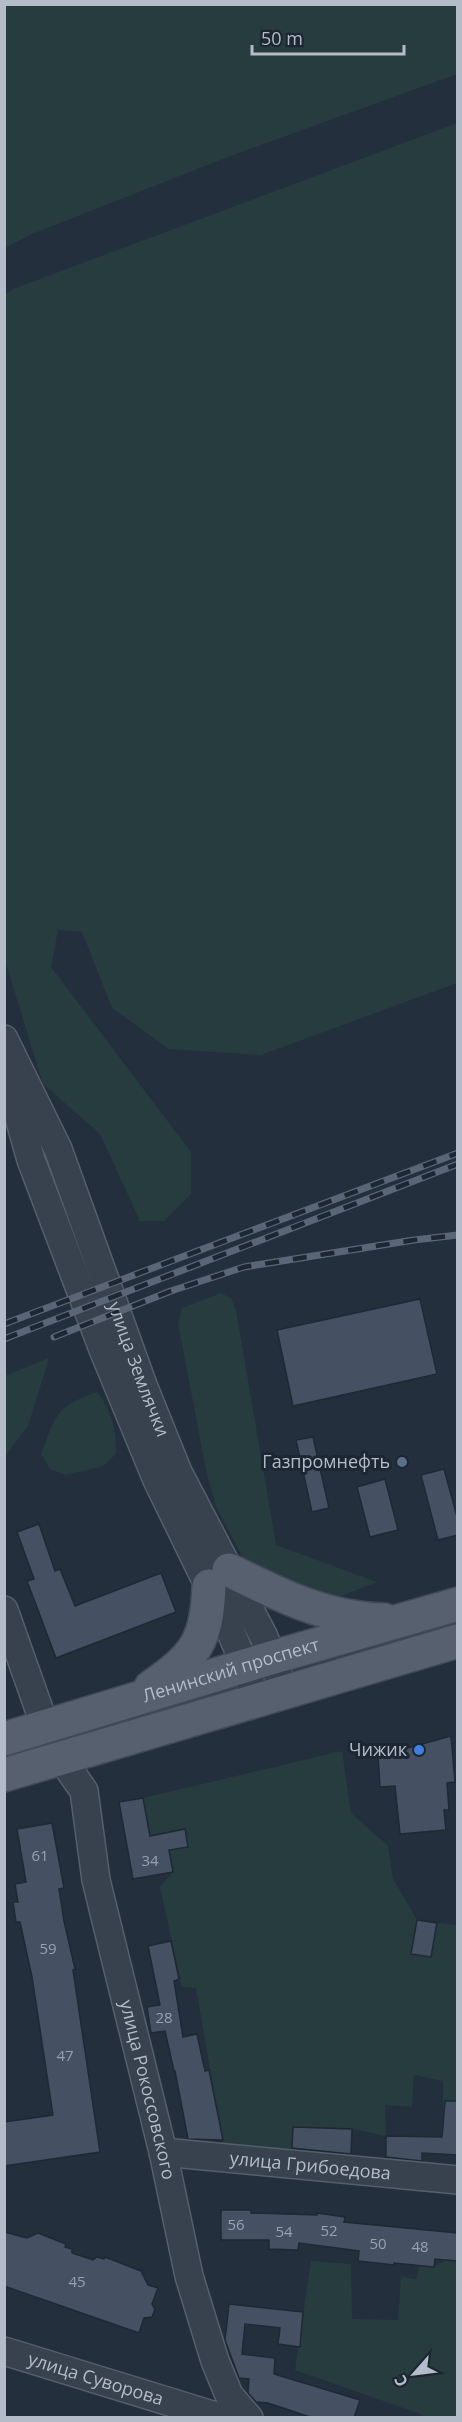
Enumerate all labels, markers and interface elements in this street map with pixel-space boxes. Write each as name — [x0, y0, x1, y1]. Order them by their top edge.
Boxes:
scale bar — [252, 18, 404, 56]
text: 50 m — [261, 26, 303, 50]
street label: улица Землячки — [103, 1298, 176, 1440]
place label: Газпромнефть — [262, 1449, 390, 1473]
marker: Газпромнефть — [395, 1455, 409, 1469]
street label: Ленинский проспект — [139, 1632, 322, 1707]
place label: Чижик — [349, 1737, 408, 1761]
marker: Чижик — [412, 1743, 426, 1757]
house number: 61 — [31, 1845, 49, 1865]
house number: 34 — [141, 1850, 159, 1870]
house number: 59 — [39, 1938, 57, 1958]
street label: улица Рокоссовского — [115, 1997, 181, 2182]
house number: 28 — [155, 2007, 173, 2027]
house number: 47 — [56, 2045, 74, 2065]
street label: улица Грибоедова — [229, 2145, 392, 2185]
house number: 56 — [227, 2214, 245, 2234]
house number: 52 — [320, 2220, 338, 2240]
house number: 54 — [275, 2221, 293, 2241]
house number: 50 — [369, 2233, 387, 2253]
house number: 48 — [411, 2236, 429, 2256]
house number: 45 — [68, 2271, 86, 2291]
north arrow — [384, 2344, 444, 2404]
street label: улица Суворова — [25, 2346, 167, 2410]
text: С — [389, 2371, 413, 2391]

